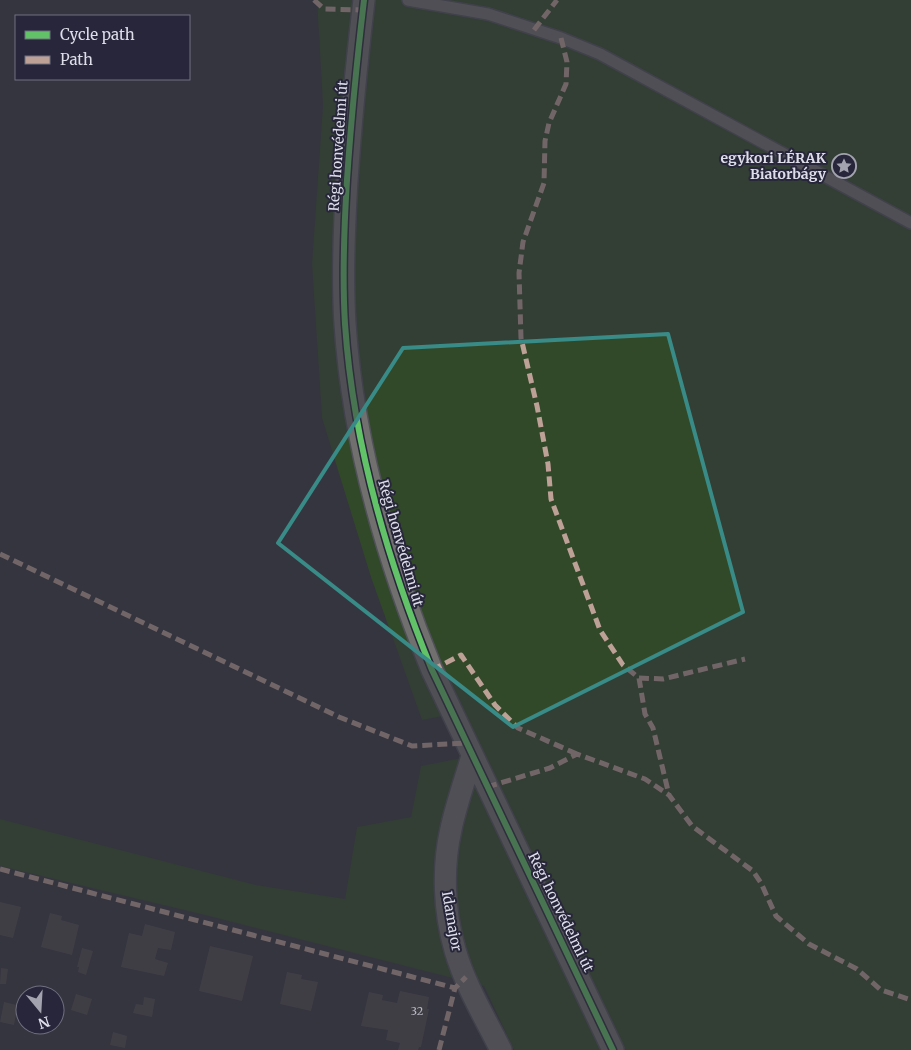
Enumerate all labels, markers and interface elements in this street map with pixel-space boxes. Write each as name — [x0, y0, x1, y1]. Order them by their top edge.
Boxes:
legend — [15, 15, 190, 80]
text: Cycle path — [60, 25, 135, 44]
text: Path — [60, 50, 93, 69]
street label: Régi honvédelmi út — [324, 79, 352, 212]
place label: egykori LÉRAK Biatorbágy — [720, 149, 827, 183]
place icon: egykori LÉRAK Biatorbágy — [831, 153, 857, 179]
street label: Régi honvédelmi út — [374, 477, 428, 609]
street label: Régi honvédelmi út — [524, 849, 598, 975]
street label: Idamajor — [438, 889, 466, 953]
north arrow — [15, 985, 65, 1035]
house number: 32 — [411, 1004, 423, 1018]
text: N — [36, 1012, 52, 1033]

